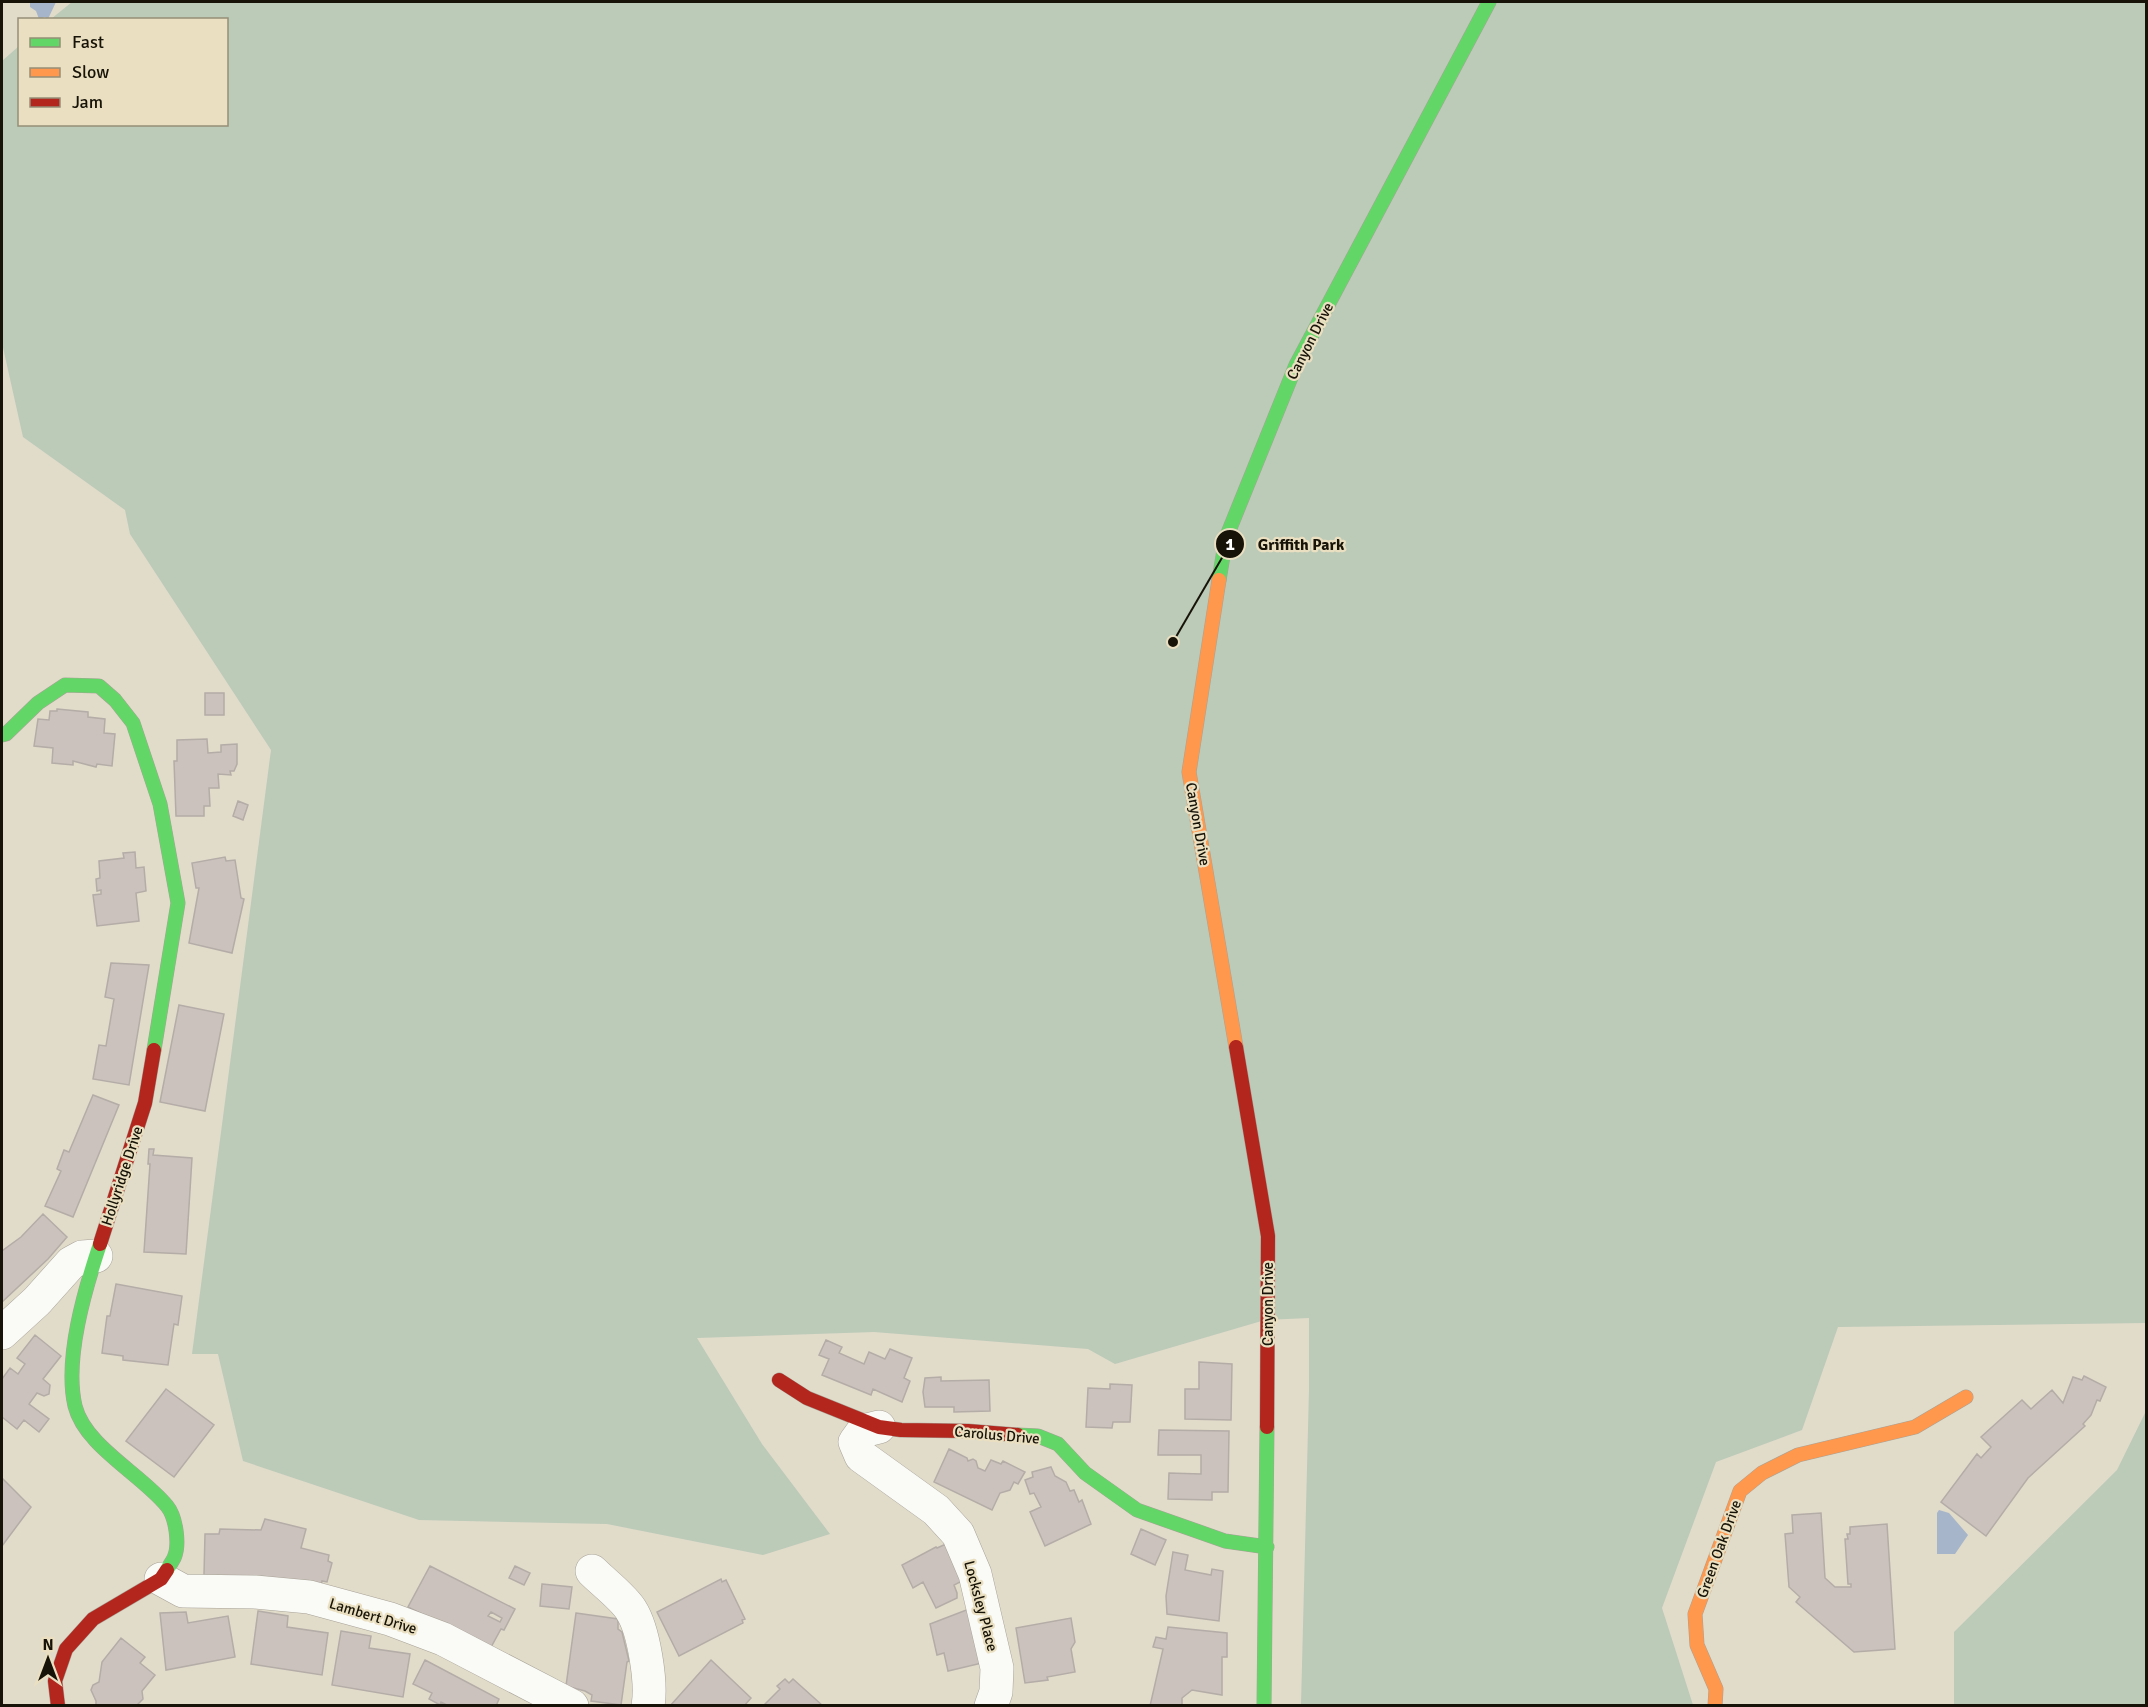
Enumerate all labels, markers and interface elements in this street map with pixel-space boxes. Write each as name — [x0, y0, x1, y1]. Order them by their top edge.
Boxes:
legend — [18, 18, 228, 126]
text: Fast — [72, 31, 104, 53]
text: Slow — [72, 61, 109, 83]
text: Jam — [72, 91, 103, 113]
street label: Canyon Drive — [1283, 299, 1337, 383]
callout: Griffith Park — [1215, 527, 1356, 561]
text: 1 — [1225, 533, 1235, 555]
text: Griffith Park — [1258, 535, 1345, 555]
street label: Canyon Drive — [1182, 781, 1214, 867]
street label: Hollyridge Drive — [97, 1124, 147, 1228]
street label: Canyon Drive — [1259, 1262, 1277, 1346]
street label: Carolus Drive — [954, 1422, 1040, 1448]
street label: Green Oak Drive — [1693, 1498, 1745, 1600]
street label: Locksley Place — [960, 1559, 1002, 1653]
street label: Lambert Drive — [327, 1594, 419, 1638]
north arrow — [18, 1629, 78, 1689]
text: N — [42, 1635, 54, 1655]

